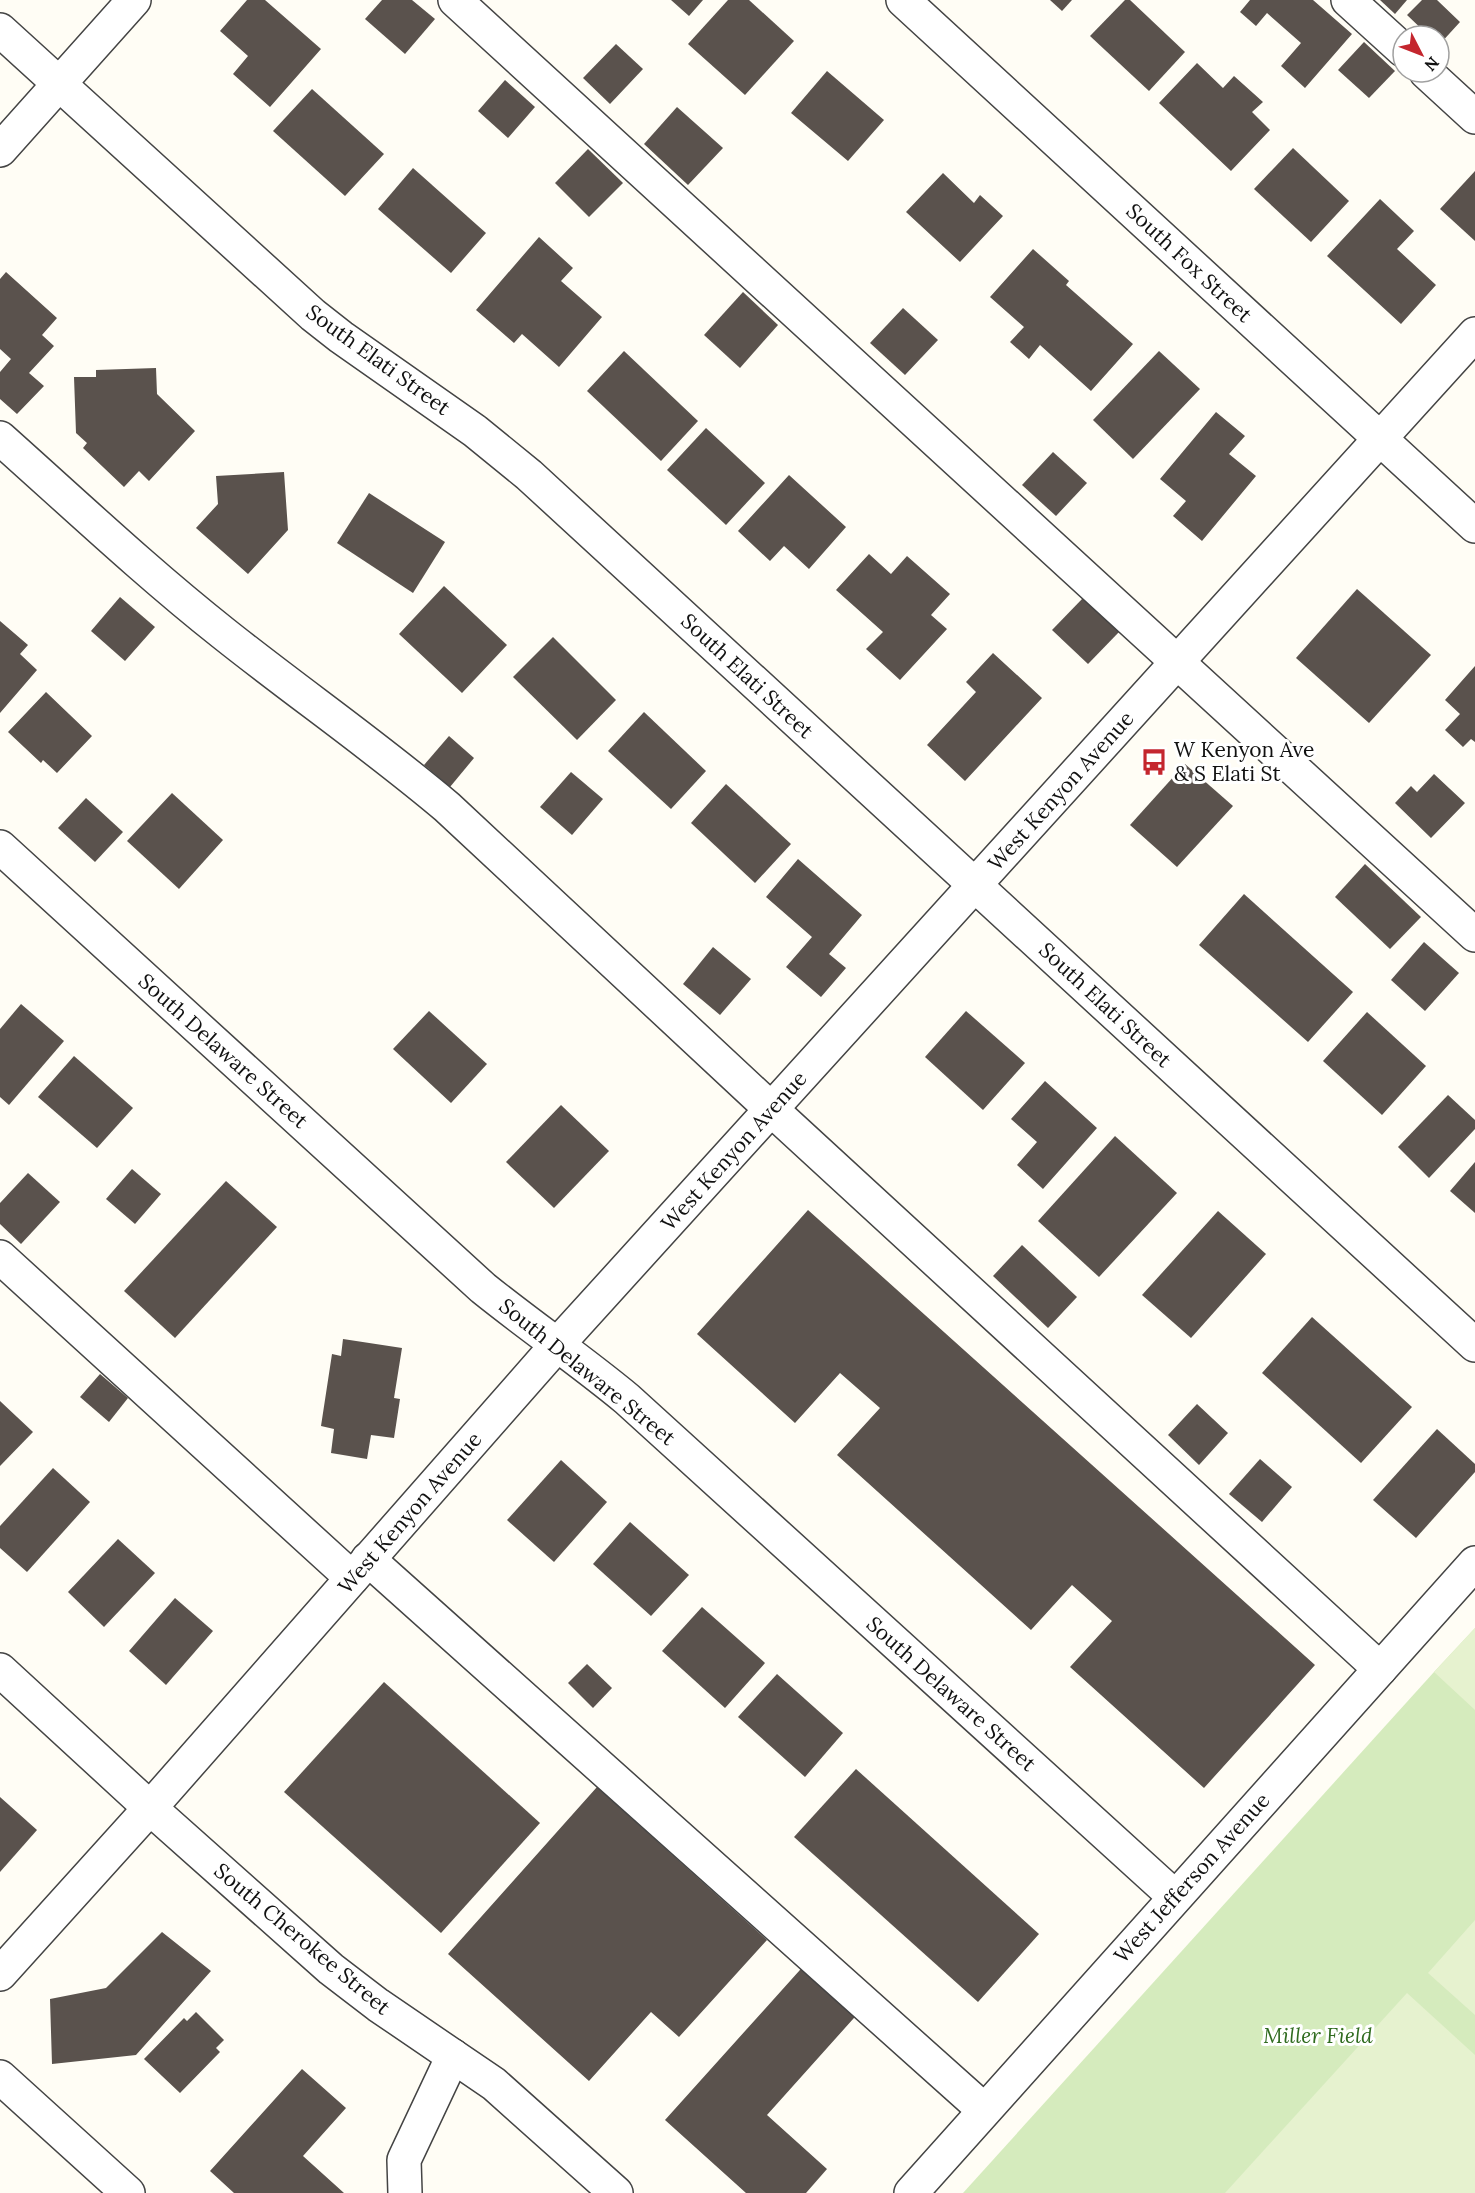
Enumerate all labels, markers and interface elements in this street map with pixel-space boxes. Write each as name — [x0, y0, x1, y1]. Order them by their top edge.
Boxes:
north arrow — [1391, 24, 1451, 84]
text: N — [1421, 53, 1444, 75]
street label: South Fox Street — [1121, 197, 1259, 329]
street label: South Elati Street — [301, 298, 456, 421]
street label: South Elati Street — [675, 607, 820, 745]
street label: West Kenyon Avenue — [982, 705, 1139, 876]
place label: W Kenyon Ave & S Elati St — [1174, 736, 1314, 787]
bus stop icon: W Kenyon Ave & S Elati St — [1139, 747, 1169, 777]
street label: South Elati Street — [1033, 936, 1178, 1074]
street label: South Delaware Street — [133, 967, 314, 1135]
street label: West Kenyon Avenue — [655, 1065, 812, 1236]
street label: South Delaware Street — [494, 1292, 682, 1452]
street label: West Kenyon Avenue — [332, 1426, 487, 1599]
street label: South Delaware Street — [861, 1610, 1042, 1778]
street label: West Jefferson Avenue — [1108, 1787, 1275, 1968]
street label: South Cherokee Street — [209, 1857, 397, 2021]
park label: Miller Field — [1263, 2022, 1373, 2049]

